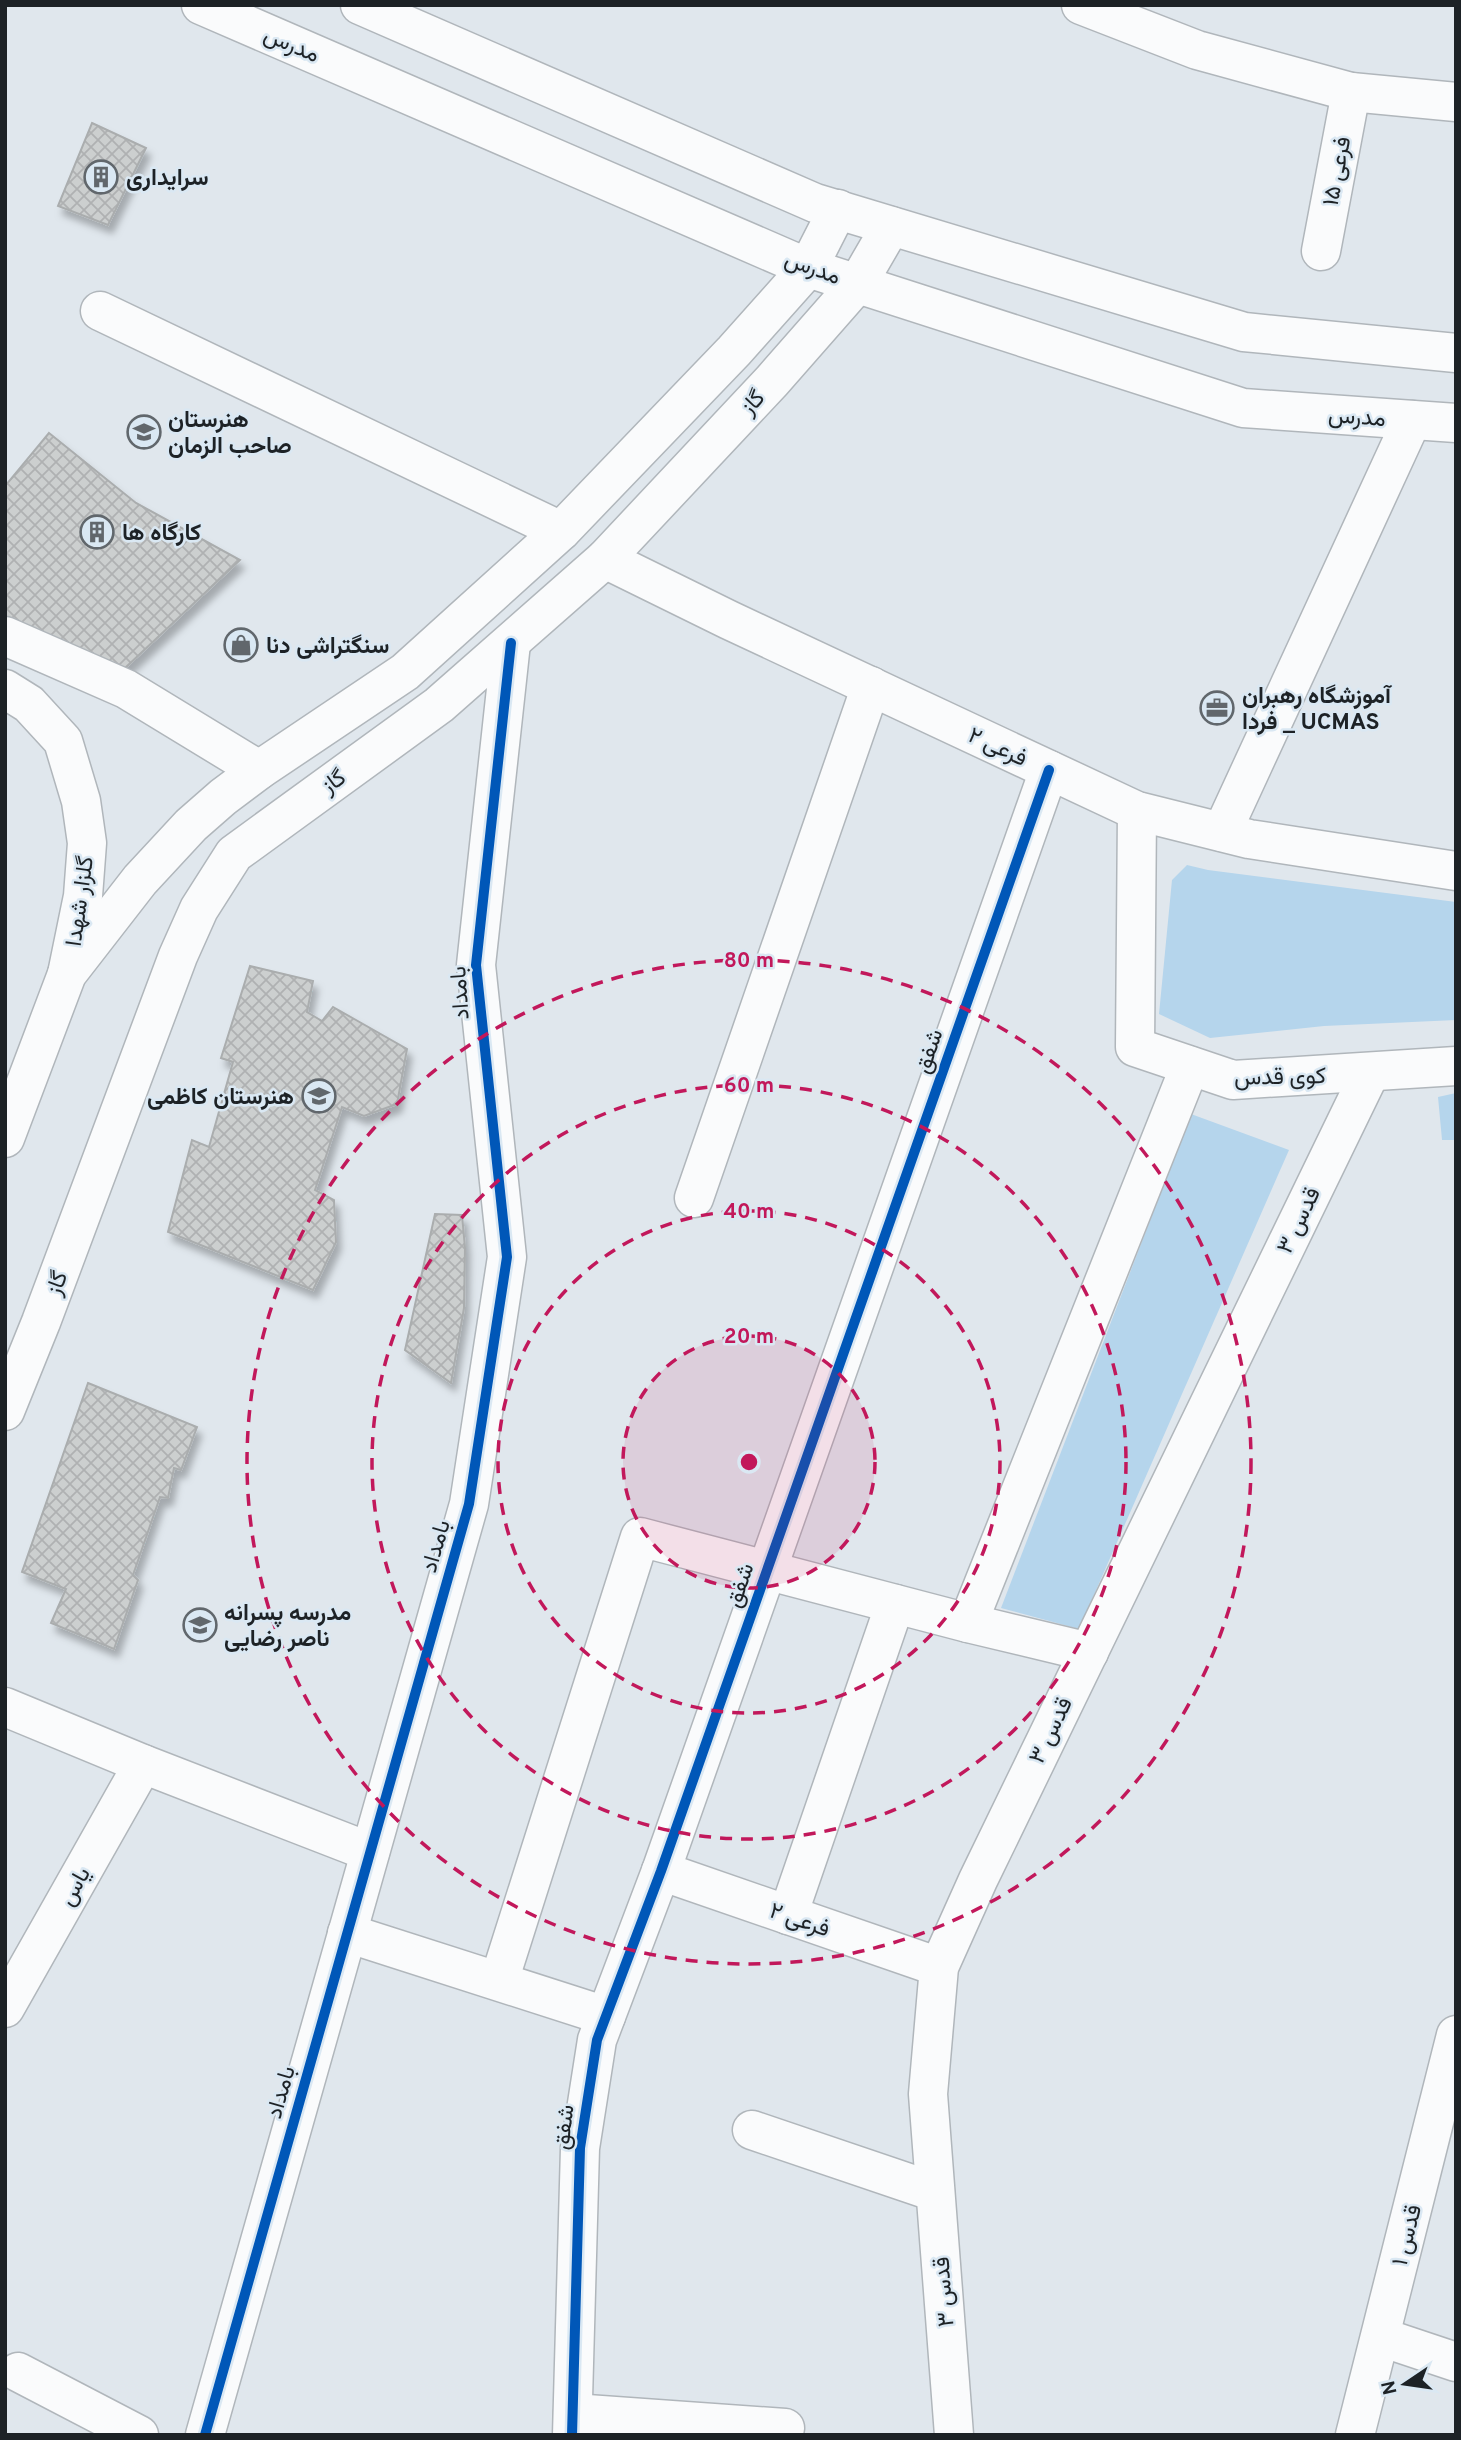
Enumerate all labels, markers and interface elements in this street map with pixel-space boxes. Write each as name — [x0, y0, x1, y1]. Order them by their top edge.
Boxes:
street label: مدرس — [259, 22, 323, 71]
street label: فرعی ۱۵ — [1318, 134, 1359, 209]
building icon: سرایداری — [82, 158, 120, 196]
place label: سرایداری — [126, 165, 209, 194]
street label: مدرس — [780, 246, 844, 293]
street label: گاز — [734, 385, 773, 423]
street label: مدرس — [1327, 402, 1387, 435]
place label: هنرستان صاحب الزمان — [168, 407, 292, 462]
school or university icon: هنرستان صاحب الزمان — [125, 413, 163, 451]
building icon: کارگاه ها — [78, 513, 116, 551]
place label: کارگاه ها — [122, 520, 201, 549]
shop icon: سنگتراشی دنا — [222, 626, 260, 664]
place label: سنگتراشی دنا — [266, 633, 389, 662]
place label: آموزشگاه رهبران فردا _ UCMAS — [1242, 683, 1393, 738]
office icon: آموزشگاه رهبران فردا _ UCMAS — [1198, 689, 1236, 727]
street label: فرعی ۲ — [963, 722, 1031, 775]
street label: گاز — [315, 764, 353, 802]
street label: گلزار شهدا — [61, 854, 102, 948]
text: 80 m — [724, 948, 774, 975]
street label: بامداد — [445, 965, 478, 1021]
street label: شفق — [909, 1026, 951, 1078]
street label: کوی قدس — [1234, 1063, 1326, 1094]
text: 60 m — [724, 1073, 774, 1100]
school or university icon: هنرستان کاظمی — [300, 1077, 338, 1115]
place label: هنرستان کاظمی — [147, 1084, 294, 1113]
street label: قدس ۳ — [1272, 1183, 1329, 1259]
text: 40 m — [724, 1199, 774, 1226]
street label: گاز — [40, 1268, 76, 1301]
text: 20 m — [724, 1324, 774, 1351]
centre of rings — [737, 1450, 761, 1474]
street label: بامداد — [416, 1517, 459, 1576]
street label: شفق — [720, 1560, 762, 1612]
place label: مدرسه پسرانه ناصر رضایی — [224, 1600, 351, 1655]
school or university icon: مدرسه پسرانه ناصر رضایی — [181, 1606, 219, 1644]
street label: قدس ۳ — [1024, 1693, 1081, 1769]
street label: یاس — [54, 1863, 99, 1912]
street label: فرعی ۲ — [765, 1898, 833, 1945]
street label: بامداد — [261, 2063, 304, 2122]
street label: شفق — [548, 2103, 583, 2152]
street label: قدس ۱ — [1387, 2202, 1430, 2269]
street label: قدس ۳ — [929, 2256, 962, 2328]
north arrow — [1370, 2349, 1440, 2419]
text: N — [1377, 2378, 1404, 2397]

